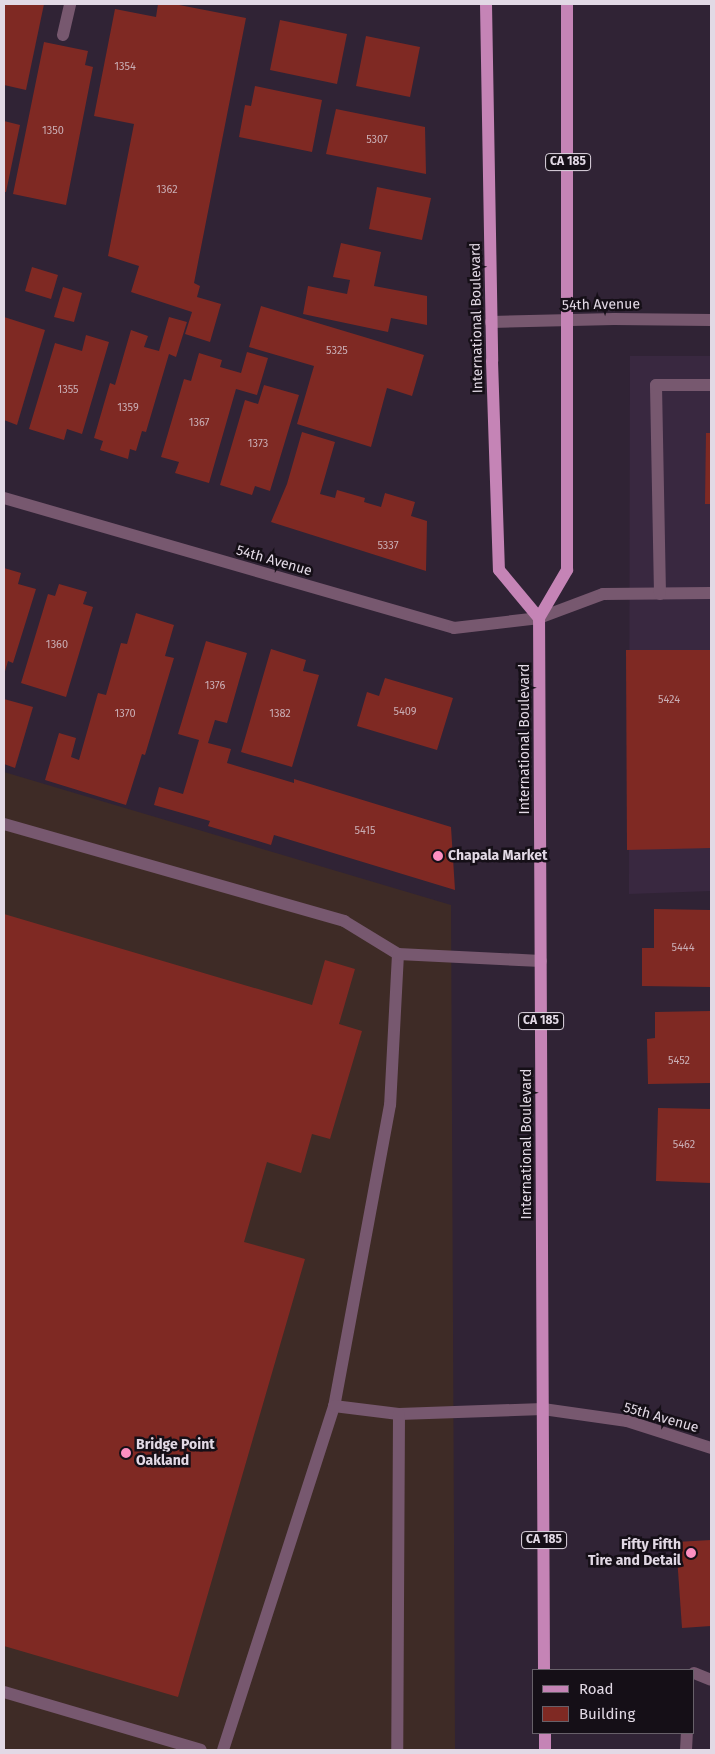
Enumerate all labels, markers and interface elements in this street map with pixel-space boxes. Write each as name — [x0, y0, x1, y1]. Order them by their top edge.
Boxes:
house number: 1354 — [114, 60, 136, 74]
house number: 1350 — [42, 124, 64, 138]
house number: 5307 — [366, 133, 388, 147]
road number: CA 185 — [544, 152, 592, 172]
house number: 1362 — [156, 183, 178, 197]
street label: International Boulevard — [467, 242, 487, 394]
street label: 54th Avenue — [562, 296, 640, 314]
house number: 5325 — [326, 344, 348, 358]
house number: 1355 — [57, 383, 79, 397]
house number: 1359 — [117, 401, 139, 415]
house number: 1367 — [189, 416, 209, 430]
house number: 1373 — [248, 437, 268, 451]
house number: 5337 — [377, 539, 399, 553]
street label: 54th Avenue — [234, 542, 314, 580]
house number: 1360 — [46, 638, 68, 652]
street label: International Boulevard — [517, 664, 533, 814]
house number: 1376 — [205, 679, 225, 693]
house number: 5424 — [658, 693, 680, 707]
house number: 5409 — [393, 705, 417, 719]
house number: 1370 — [114, 707, 136, 721]
house number: 1382 — [269, 707, 291, 721]
house number: 5415 — [355, 824, 375, 838]
place label: Chapala Market — [448, 848, 547, 864]
marker: Chapala Market — [432, 850, 444, 862]
house number: 5444 — [671, 941, 695, 955]
road number: CA 185 — [517, 1011, 565, 1030]
house number: 5452 — [668, 1054, 690, 1068]
street label: International Boulevard — [519, 1069, 535, 1219]
house number: 5462 — [673, 1138, 695, 1152]
street label: 55th Avenue — [622, 1399, 700, 1437]
place label: Bridge Point Oakland — [136, 1437, 215, 1470]
marker: Bridge Point Oakland — [120, 1447, 132, 1459]
road number: CA 185 — [520, 1530, 568, 1550]
place label: Fifty Fifth Tire and Detail — [588, 1537, 681, 1570]
marker: Fifty Fifth Tire and Detail — [685, 1547, 697, 1559]
legend — [532, 1669, 695, 1734]
text: Road — [579, 1680, 614, 1698]
text: Building — [579, 1705, 635, 1723]

